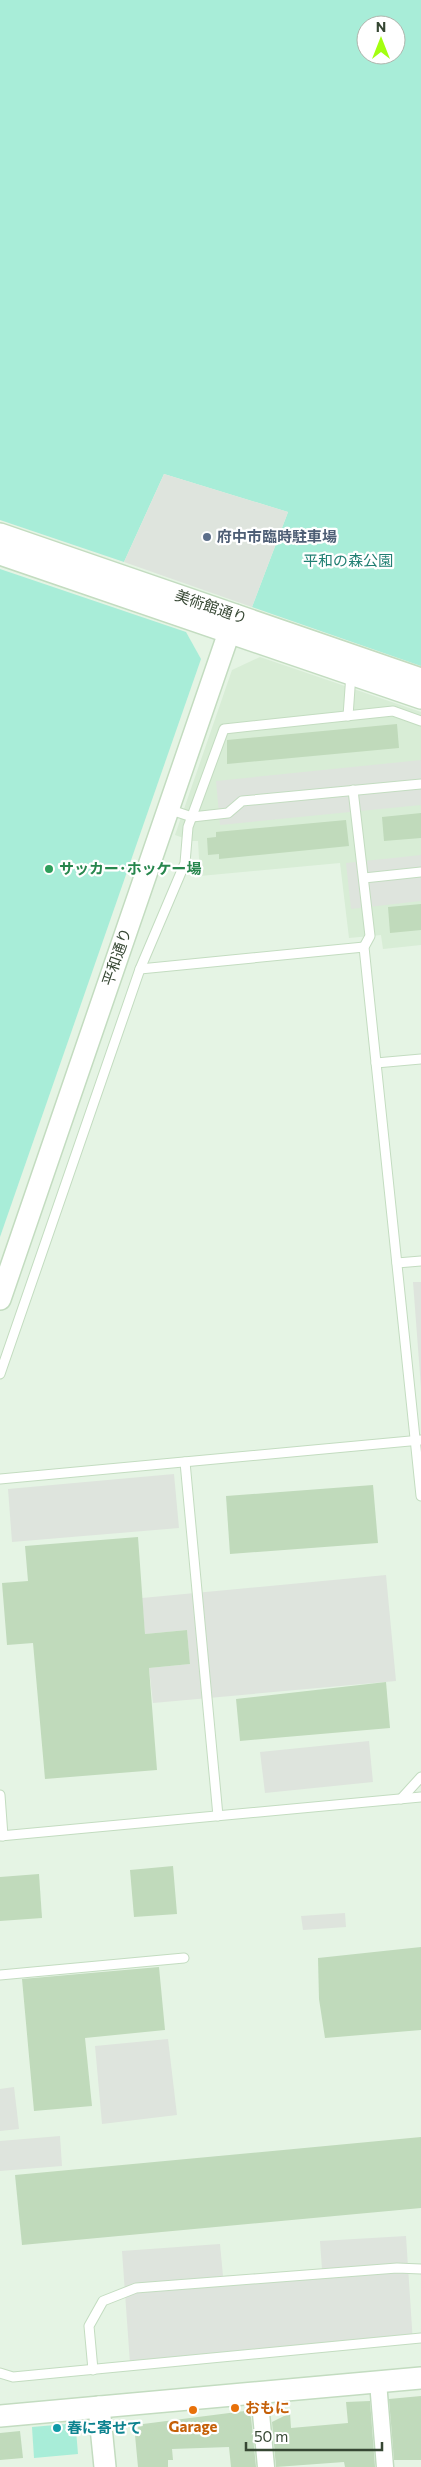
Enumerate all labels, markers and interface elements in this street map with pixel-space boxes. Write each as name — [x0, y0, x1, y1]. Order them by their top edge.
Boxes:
north arrow — [356, 15, 406, 65]
text: N — [376, 18, 386, 35]
place label: 府中市臨時駐車場 — [217, 527, 337, 545]
marker: 府中市臨時駐車場 — [201, 531, 213, 543]
park label: 平和の森公園 — [303, 551, 393, 569]
street label: 美術館通り — [173, 585, 250, 627]
place label: サッカー･ホッケー場 — [59, 859, 202, 877]
marker: サッカー･ホッケー場 — [43, 863, 55, 875]
street label: 平和通り — [98, 925, 134, 988]
place label: おもに — [245, 2398, 290, 2416]
marker: おもに — [229, 2402, 241, 2414]
marker: Garage — [187, 2404, 199, 2416]
place label: Garage — [169, 2417, 217, 2435]
place label: 春に寄せて — [67, 2418, 142, 2436]
scale bar — [246, 2420, 382, 2452]
marker: 春に寄せて — [51, 2422, 63, 2434]
text: 50 m — [254, 2427, 288, 2445]

